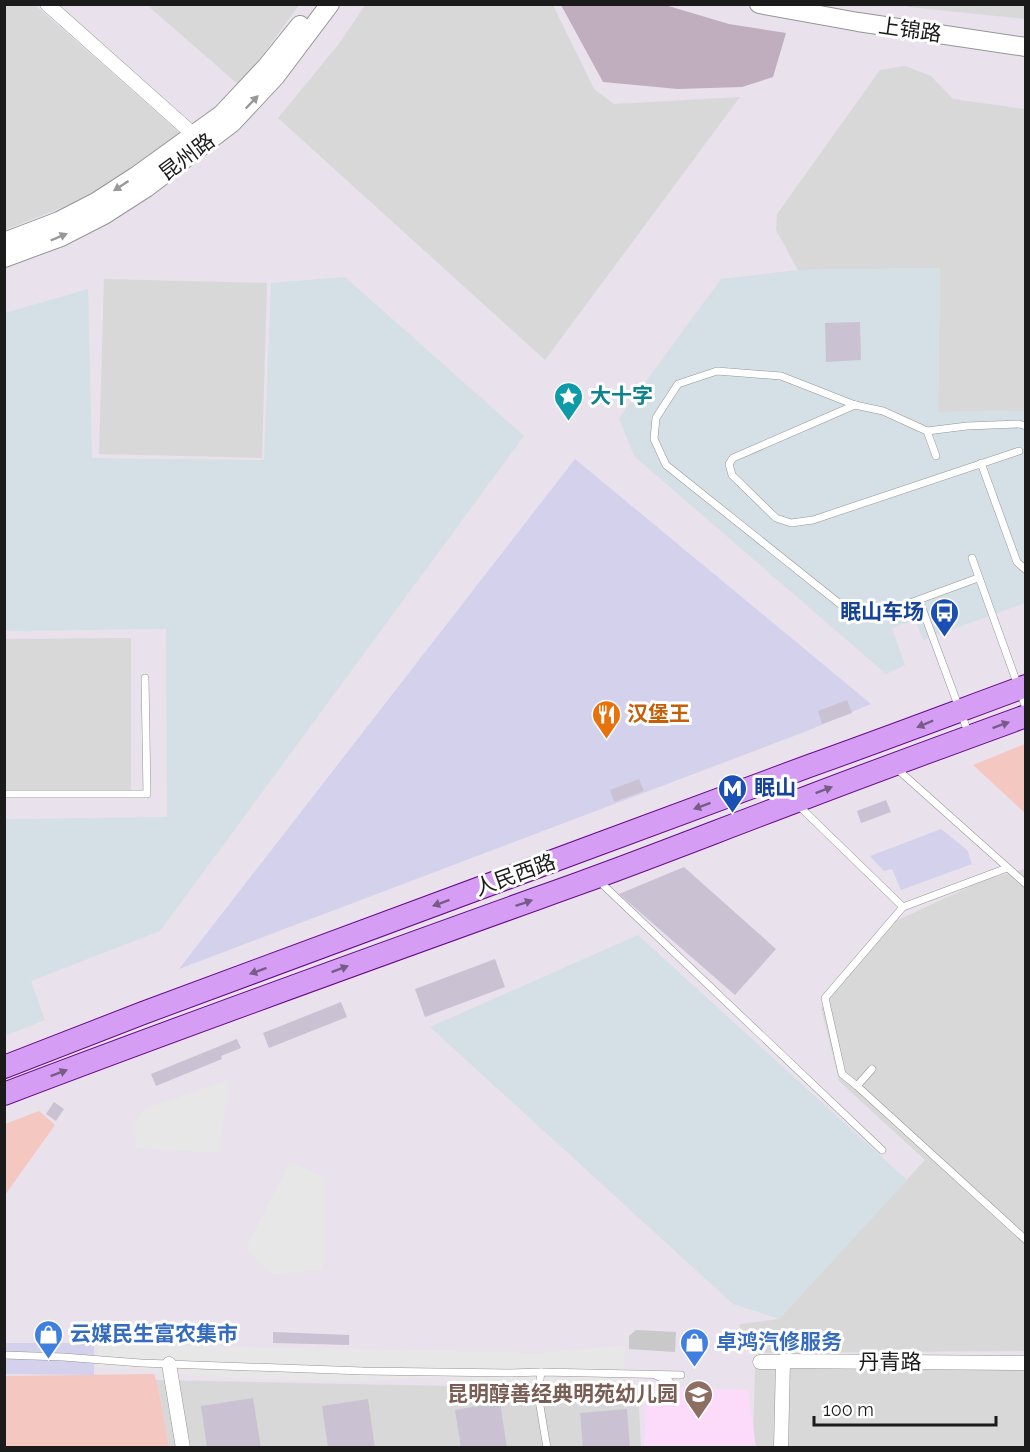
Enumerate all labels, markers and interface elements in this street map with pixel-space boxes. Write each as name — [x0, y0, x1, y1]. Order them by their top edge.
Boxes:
street label: 上锦路 — [877, 13, 943, 46]
one-way arrow — [245, 94, 259, 109]
street label: 昆州路 — [154, 128, 219, 186]
one-way arrow — [113, 180, 129, 191]
one-way arrow — [50, 232, 68, 241]
place icon: 大十字 — [553, 380, 585, 422]
place label: 大十字 — [590, 383, 653, 408]
bus stop icon: 眠山车场 — [929, 596, 961, 638]
place label: 眠山车场 — [840, 599, 924, 624]
restaurant icon: 汉堡王 — [590, 698, 622, 740]
place label: 汉堡王 — [627, 701, 690, 726]
one-way arrow — [915, 719, 933, 729]
one-way arrow — [992, 719, 1010, 729]
metro station icon: 眠山 — [717, 772, 749, 814]
place label: 眠山 — [754, 775, 796, 800]
one-way arrow — [816, 785, 834, 795]
one-way arrow — [693, 801, 711, 811]
street label: 人民西路 — [471, 848, 559, 901]
one-way arrow — [515, 897, 533, 907]
one-way arrow — [431, 898, 449, 908]
one-way arrow — [332, 964, 350, 974]
one-way arrow — [249, 966, 267, 976]
one-way arrow — [50, 1068, 68, 1077]
shop icon: 云媒民生富农集市 — [33, 1318, 65, 1360]
place label: 云媒民生富农集市 — [70, 1321, 238, 1346]
shop icon: 卓鸿汽修服务 — [679, 1326, 711, 1368]
place label: 卓鸿汽修服务 — [716, 1329, 842, 1354]
street label: 丹青路 — [859, 1349, 922, 1374]
school or university icon: 昆明醇善经典明苑幼儿园 — [683, 1378, 715, 1420]
place label: 昆明醇善经典明苑幼儿园 — [447, 1381, 678, 1406]
scale bar — [814, 1389, 996, 1427]
text: 100 m — [823, 1399, 874, 1420]

